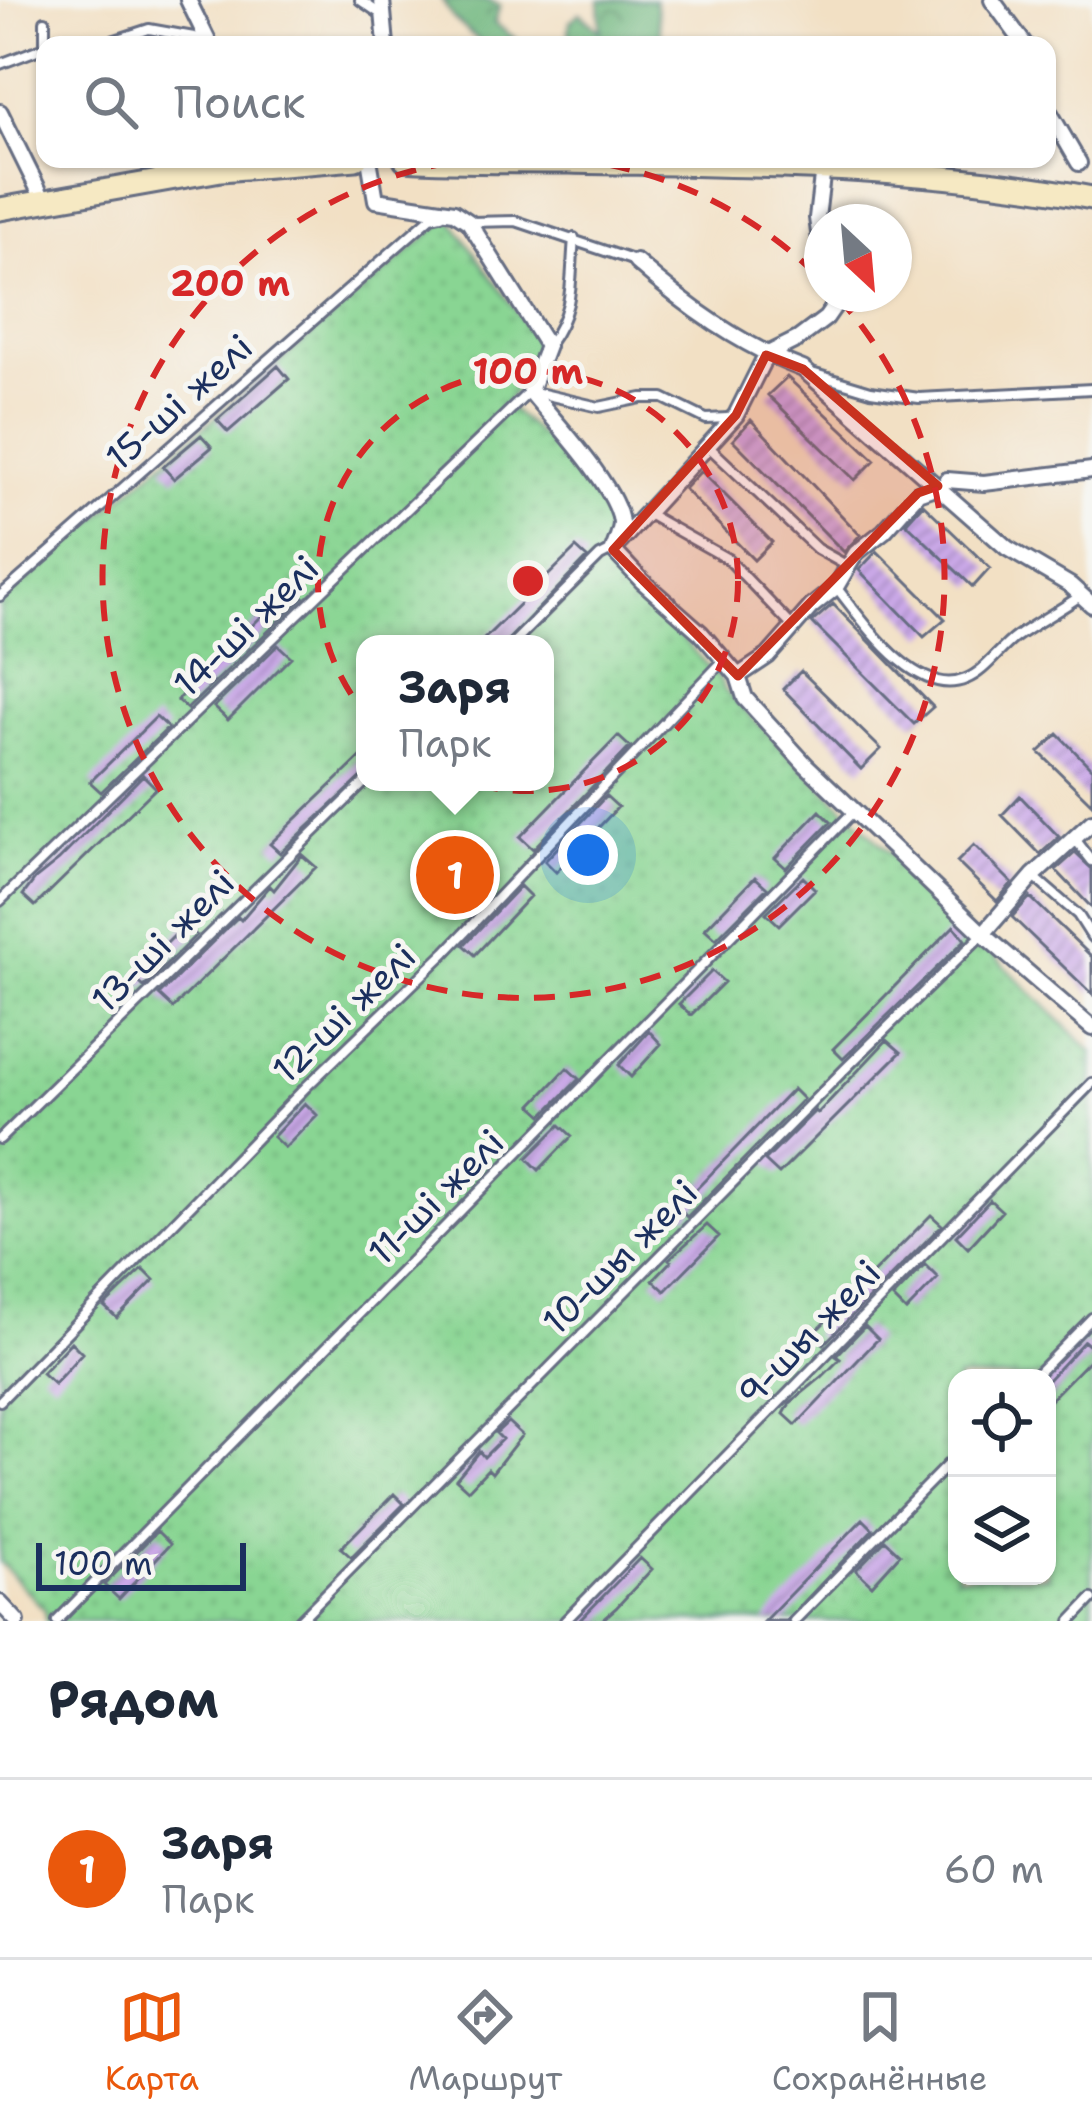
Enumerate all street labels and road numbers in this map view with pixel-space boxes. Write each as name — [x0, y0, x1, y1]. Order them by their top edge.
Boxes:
street label: 15-ші желі — [95, 323, 263, 481]
street label: 14-ші желі — [163, 544, 329, 708]
street label: 13-ші желі — [81, 859, 245, 1023]
street label: 12-ші желі — [262, 932, 426, 1094]
street label: 11-ші желі — [357, 1118, 515, 1276]
street label: 10-шы желі — [532, 1169, 708, 1345]
street label: 9-шы желі — [727, 1249, 891, 1417]

